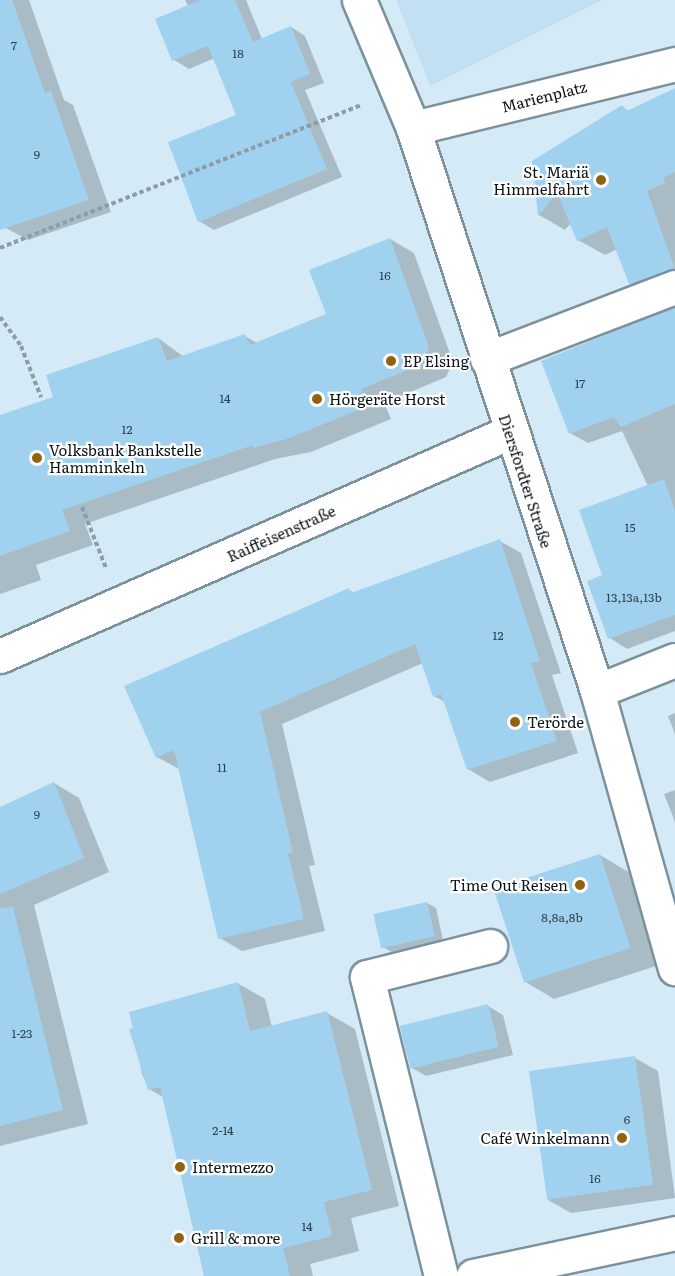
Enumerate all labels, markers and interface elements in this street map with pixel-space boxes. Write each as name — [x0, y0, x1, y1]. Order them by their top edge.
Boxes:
house number: 7 — [11, 39, 17, 53]
house number: 18 — [232, 47, 244, 61]
street label: Marienplatz — [500, 77, 588, 115]
house number: 9 — [34, 148, 40, 162]
place label: St. Mariä Himmelfahrt — [493, 162, 589, 197]
marker: St. Mariä Himmelfahrt — [594, 173, 608, 187]
house number: 16 — [379, 269, 391, 283]
place label: EP Elsing — [403, 352, 469, 370]
marker: EP Elsing — [384, 354, 398, 368]
house number: 17 — [575, 377, 585, 391]
place label: Hörgeräte Horst — [329, 390, 445, 408]
house number: 14 — [219, 392, 231, 406]
marker: Hörgeräte Horst — [310, 392, 324, 406]
street label: Diersfordter Straße — [496, 412, 556, 550]
house number: 12 — [122, 423, 132, 437]
place label: Volksbank Bankstelle Hamminkeln — [49, 440, 202, 475]
marker: Volksbank Bankstelle Hamminkeln — [30, 451, 44, 465]
street label: Raiffeisenstraße — [224, 501, 338, 565]
house number: 15 — [625, 521, 635, 535]
house number: 13,13a,13b — [606, 591, 662, 605]
house number: 12 — [493, 629, 503, 643]
place label: Terörde — [527, 713, 584, 731]
marker: Terörde — [508, 715, 522, 729]
house number: 11 — [217, 761, 227, 775]
house number: 9 — [34, 808, 40, 822]
place label: Time Out Reisen — [450, 876, 568, 894]
marker: Time Out Reisen — [573, 878, 587, 892]
house number: 8,8a,8b — [541, 911, 583, 925]
house number: 1-23 — [11, 1027, 33, 1041]
house number: 6 — [624, 1113, 630, 1127]
house number: 2-14 — [212, 1124, 234, 1138]
place label: Café Winkelmann — [480, 1129, 610, 1147]
marker: Café Winkelmann — [615, 1131, 629, 1145]
place label: Intermezzo — [192, 1158, 274, 1176]
marker: Intermezzo — [173, 1160, 187, 1174]
house number: 16 — [589, 1172, 601, 1186]
house number: 14 — [301, 1220, 313, 1234]
place label: Grill & more — [191, 1229, 280, 1247]
marker: Grill & more — [172, 1231, 186, 1245]

